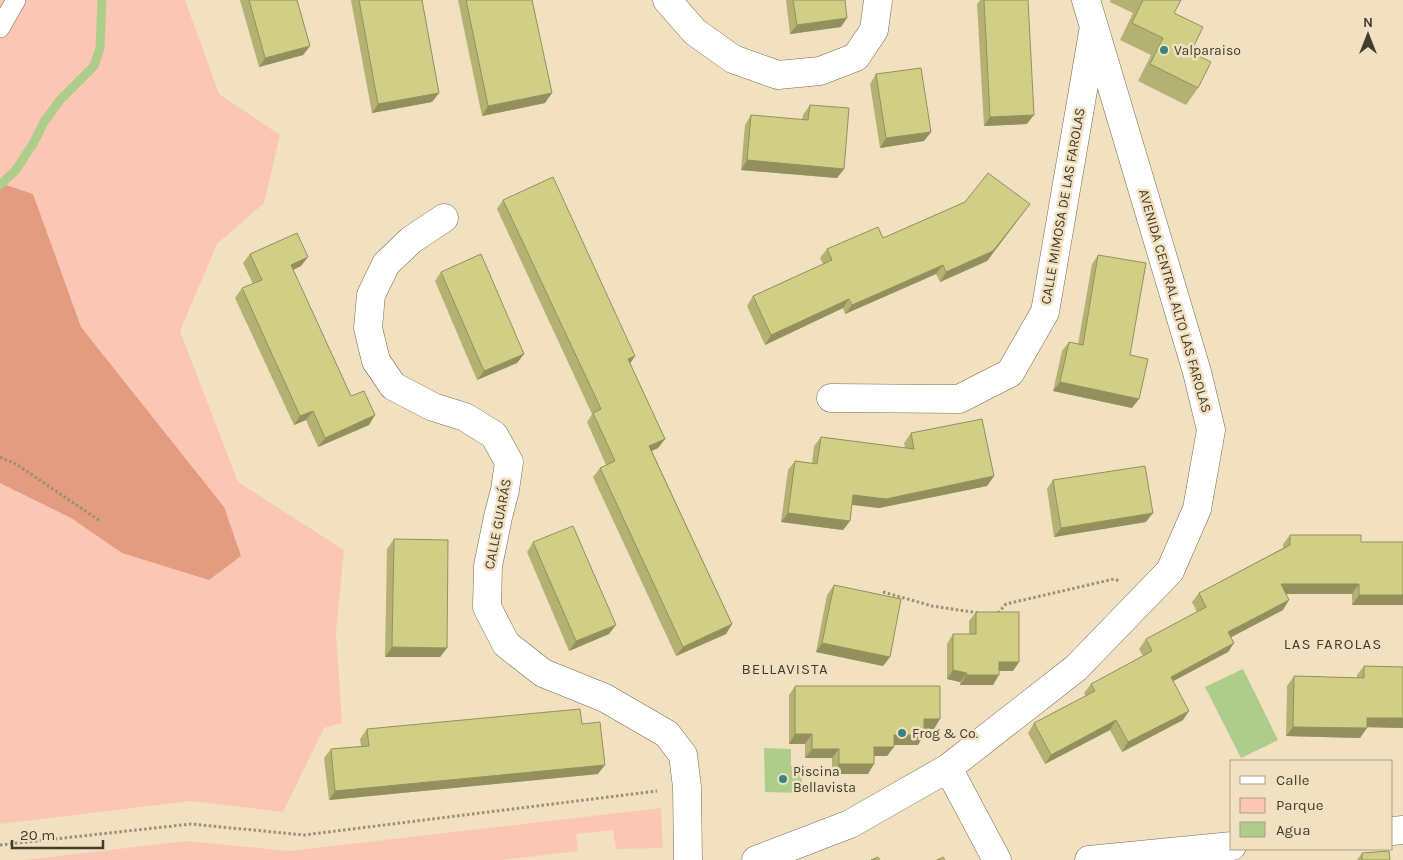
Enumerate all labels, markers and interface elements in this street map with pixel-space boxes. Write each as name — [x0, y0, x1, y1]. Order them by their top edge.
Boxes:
north arrow — [1343, 10, 1393, 60]
text: N — [1363, 14, 1373, 31]
place label: Valparaiso — [1174, 42, 1241, 59]
marker: Valparaiso — [1158, 44, 1170, 56]
street label: CALLE MIMOSA DE LAS FAROLAS — [1037, 106, 1089, 306]
street label: AVENIDA CENTRAL ALTO LAS FAROLAS — [1135, 187, 1215, 415]
street label: CALLE GUARÁS — [480, 477, 515, 571]
district label: LAS FAROLAS — [1284, 635, 1382, 653]
district label: BELLAVISTA — [741, 660, 829, 678]
place label: Frog & Co. — [912, 725, 979, 742]
marker: Frog & Co. — [896, 727, 908, 739]
legend — [1230, 760, 1393, 850]
place label: Piscina Bellavista — [793, 763, 856, 796]
text: Calle — [1276, 771, 1310, 789]
marker: Piscina Bellavista — [777, 773, 789, 785]
text: Parque — [1276, 796, 1324, 814]
scale bar — [12, 818, 104, 850]
text: Agua — [1276, 821, 1310, 839]
text: 20 m — [20, 826, 55, 844]

